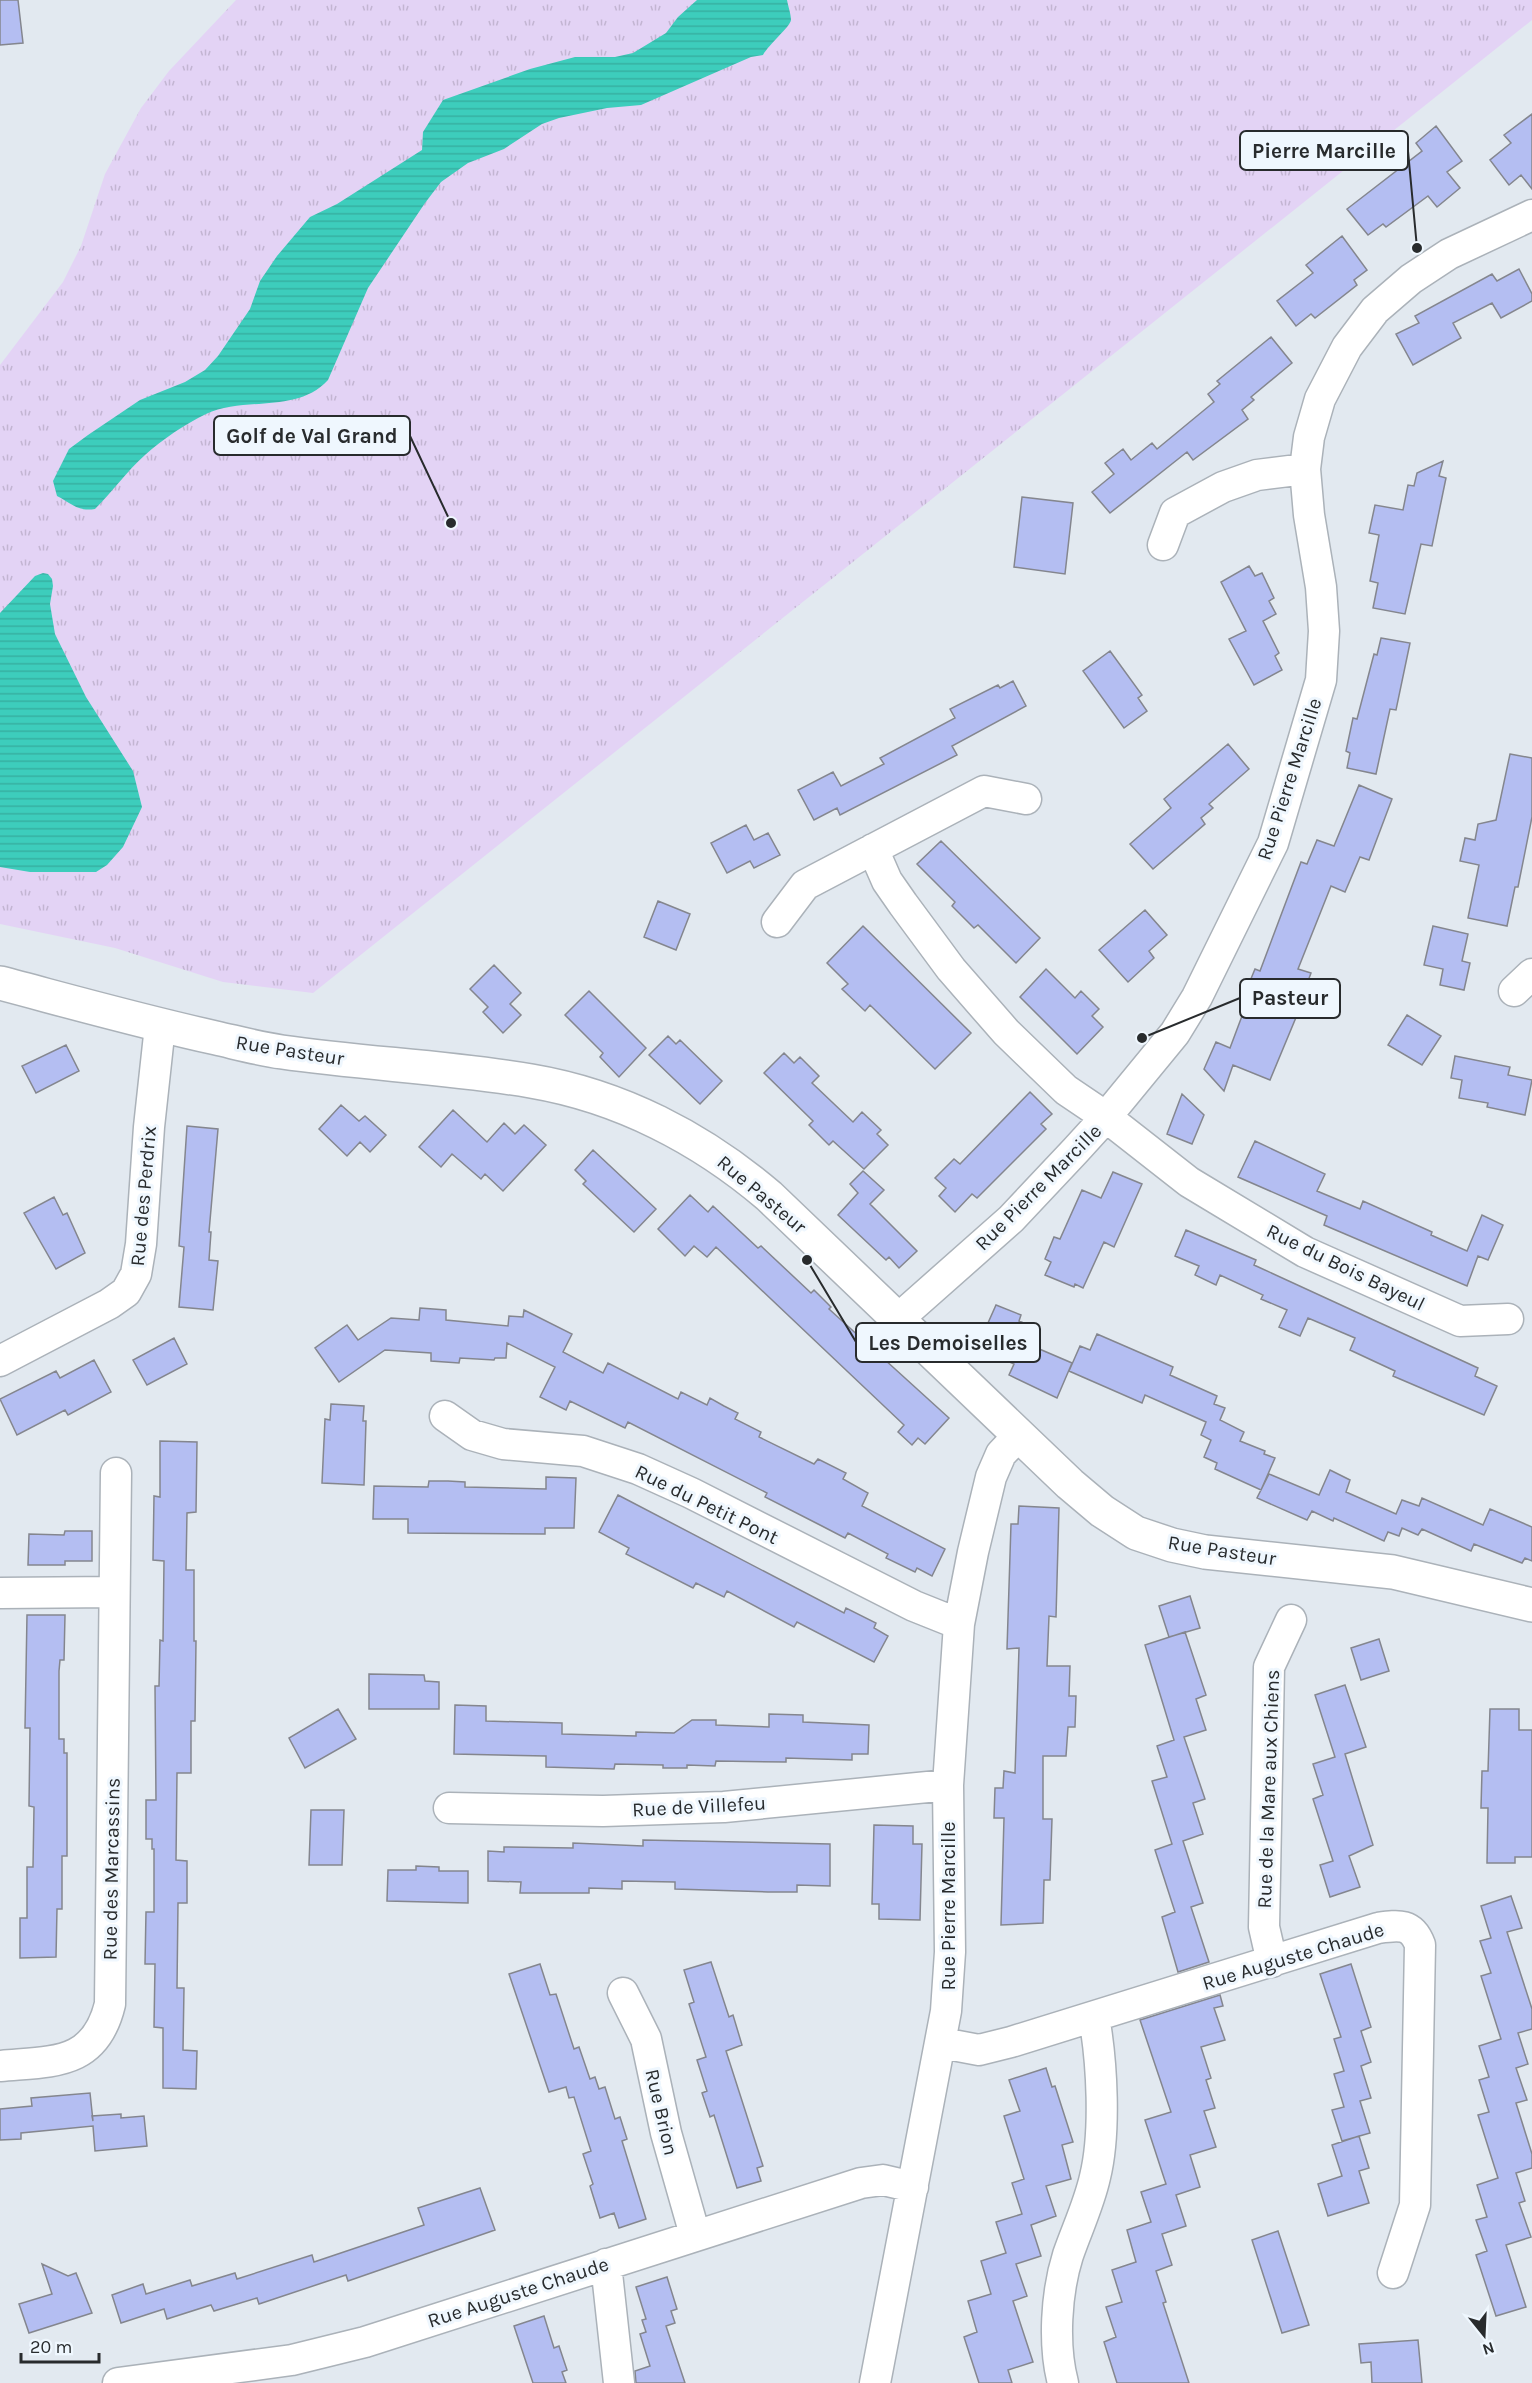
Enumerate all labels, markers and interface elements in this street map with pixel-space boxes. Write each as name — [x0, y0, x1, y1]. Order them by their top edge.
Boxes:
callout: Pierre Marcille — [1240, 131, 1408, 170]
text: Pierre Marcille — [1252, 139, 1396, 163]
callout: Golf de Val Grand — [214, 416, 410, 455]
text: Golf de Val Grand — [226, 424, 398, 448]
street label: Rue Pierre Marcille — [1252, 695, 1327, 863]
callout: Pasteur — [1240, 979, 1340, 1018]
text: Pasteur — [1252, 986, 1329, 1010]
street label: Rue Pasteur — [234, 1031, 346, 1071]
street label: Rue Pierre Marcille — [970, 1119, 1106, 1255]
street label: Rue des Perdrix — [126, 1125, 161, 1267]
street label: Rue Pasteur — [712, 1151, 811, 1239]
street label: Rue du Bois Bayeul — [1263, 1219, 1429, 1316]
callout: Les Demoiselles — [856, 1323, 1040, 1362]
text: Les Demoiselles — [868, 1331, 1028, 1355]
street label: Rue du Petit Pont — [631, 1460, 783, 1549]
street label: Rue Pasteur — [1166, 1531, 1278, 1571]
street label: Rue de la Mare aux Chiens — [1253, 1669, 1284, 1909]
street label: Rue des Marcassins — [98, 1777, 125, 1961]
street label: Rue de Villefeu — [631, 1792, 767, 1821]
street label: Rue Pierre Marcille — [937, 1821, 960, 1991]
street label: Rue Auguste Chaude — [1199, 1918, 1387, 1995]
street label: Rue Brion — [640, 2067, 683, 2158]
street label: Rue Auguste Chaude — [425, 2252, 612, 2333]
north arrow — [1454, 2305, 1514, 2365]
scale bar — [21, 2326, 99, 2364]
text: 20 m — [30, 2336, 72, 2358]
text: N — [1480, 2338, 1497, 2360]

